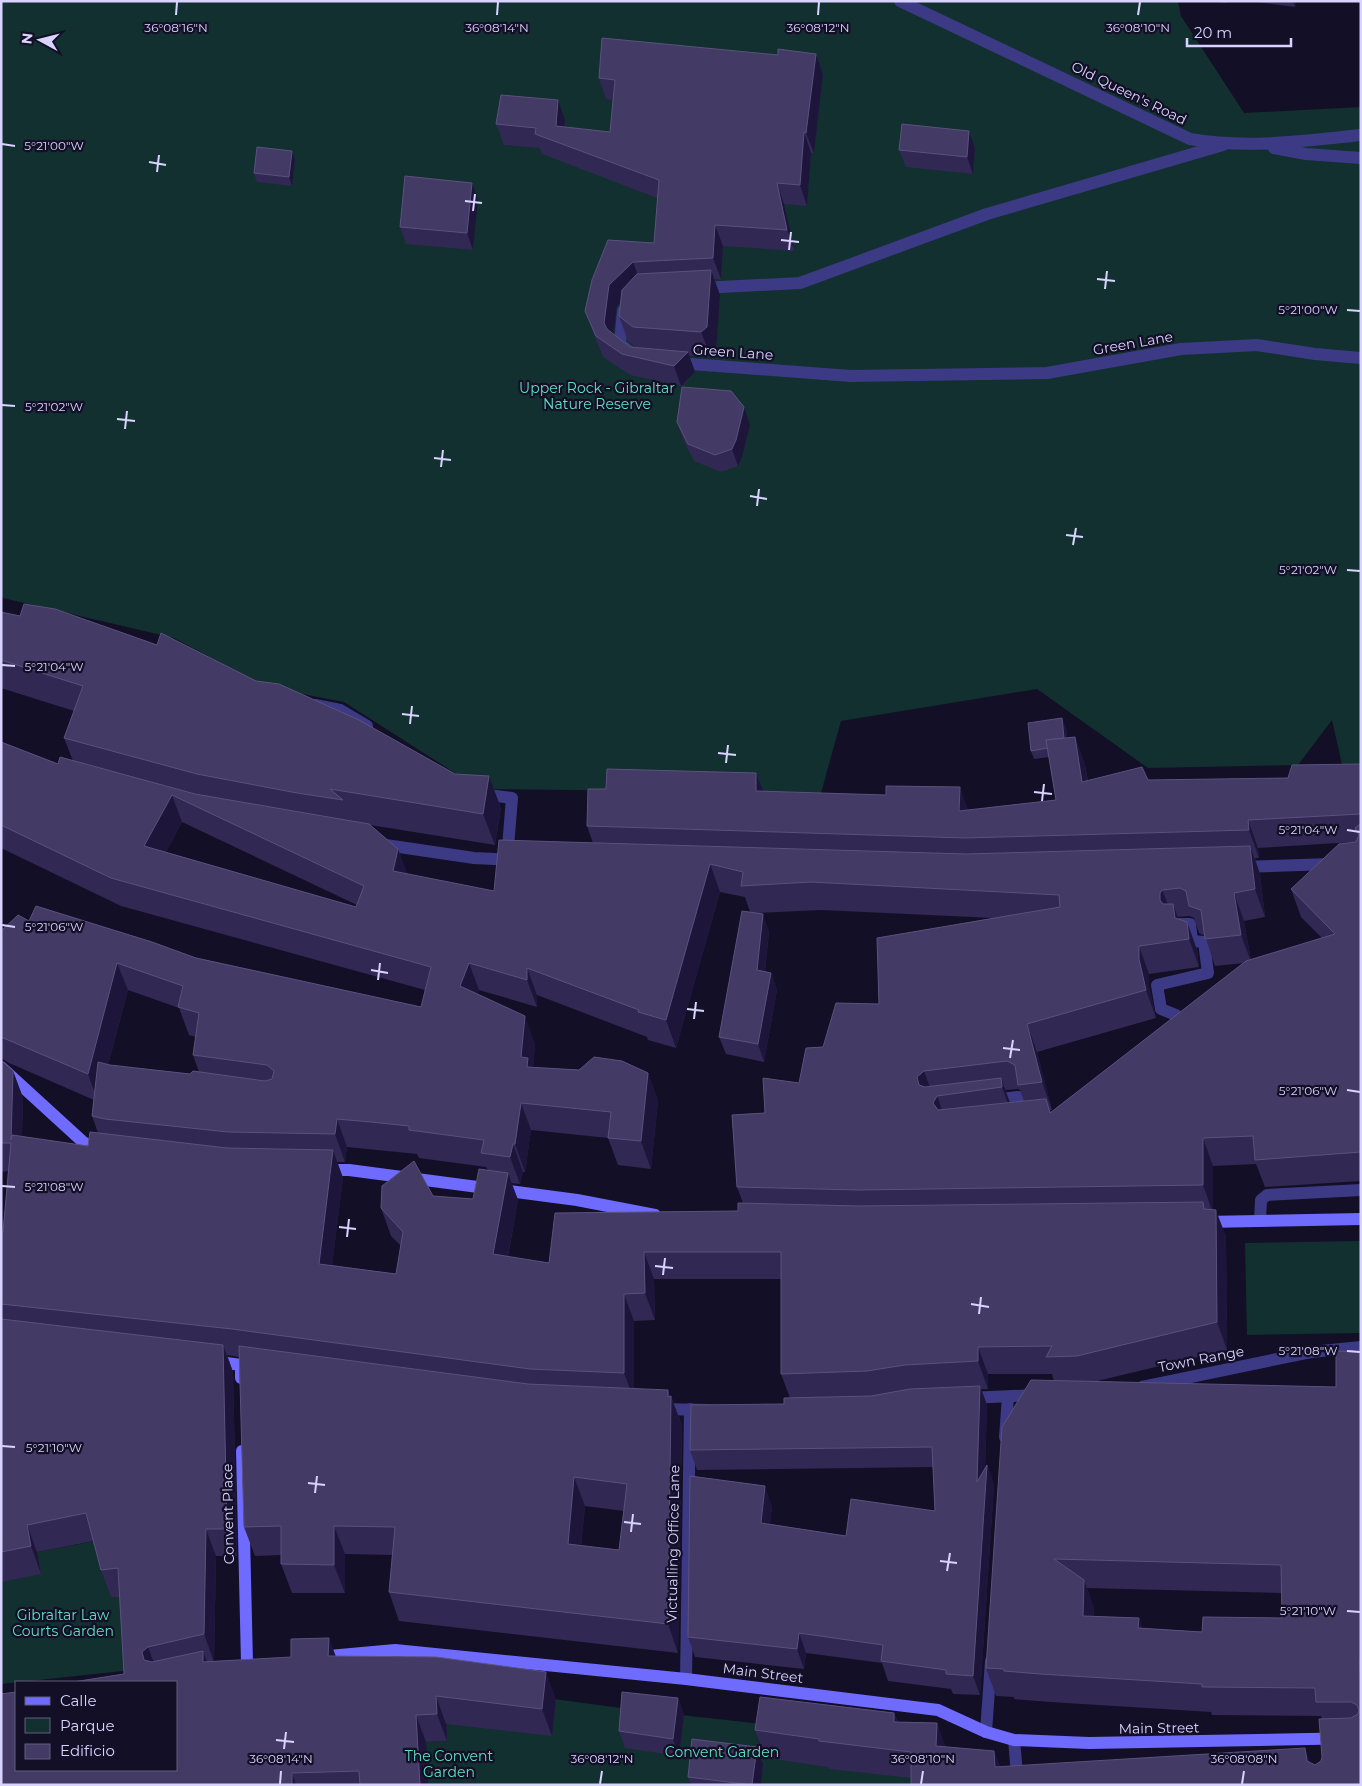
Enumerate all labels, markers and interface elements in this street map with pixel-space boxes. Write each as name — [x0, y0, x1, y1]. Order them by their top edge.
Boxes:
north arrow — [15, 15, 65, 65]
scale bar — [1187, 15, 1291, 47]
text: 36°08'16"N — [144, 20, 208, 35]
text: 36°08'14"N — [465, 20, 529, 35]
text: 36°08'12"N — [787, 20, 849, 35]
text: 36°08'10"N — [1106, 20, 1170, 35]
text: 20 m — [1194, 23, 1232, 42]
text: N — [17, 32, 37, 45]
street label: Old Queen's Road — [1068, 57, 1190, 129]
text: 5°21'00"W — [24, 138, 84, 153]
text: 5°21'00"W — [1278, 302, 1338, 317]
street label: Green Lane — [1092, 327, 1174, 359]
street label: Green Lane — [692, 340, 774, 364]
park label: Upper Rock - Gibraltar Nature Reserve — [519, 379, 675, 413]
text: 5°21'02"W — [25, 399, 83, 414]
text: 5°21'02"W — [1279, 562, 1337, 577]
text: 5°21'04"W — [25, 659, 84, 674]
text: 5°21'04"W — [1279, 822, 1338, 837]
text: 5°21'06"W — [25, 919, 83, 934]
text: 5°21'06"W — [1279, 1083, 1337, 1098]
text: 5°21'08"W — [24, 1179, 84, 1194]
street label: Town Range — [1157, 1342, 1245, 1376]
text: 5°21'08"W — [1278, 1343, 1338, 1358]
text: 5°21'10"W — [26, 1440, 82, 1455]
street label: Convent Place — [218, 1464, 238, 1564]
street label: Victualling Office Lane — [663, 1465, 683, 1623]
text: 5°21'10"W — [1280, 1603, 1336, 1618]
park label: Gibraltar Law Courts Garden — [12, 1606, 114, 1640]
street label: Main Street — [722, 1659, 805, 1687]
legend — [15, 1681, 178, 1771]
text: Calle — [60, 1691, 97, 1710]
text: Parque — [60, 1716, 115, 1735]
street label: Main Street — [1118, 1718, 1200, 1738]
text: Edificio — [60, 1741, 115, 1760]
park label: Convent Garden — [665, 1743, 779, 1761]
park label: The Convent Garden — [405, 1747, 493, 1781]
text: 36°08'14"N — [249, 1751, 313, 1766]
text: 36°08'12"N — [571, 1751, 633, 1766]
text: 36°08'10"N — [891, 1751, 955, 1766]
text: 36°08'08"N — [1211, 1751, 1277, 1766]

